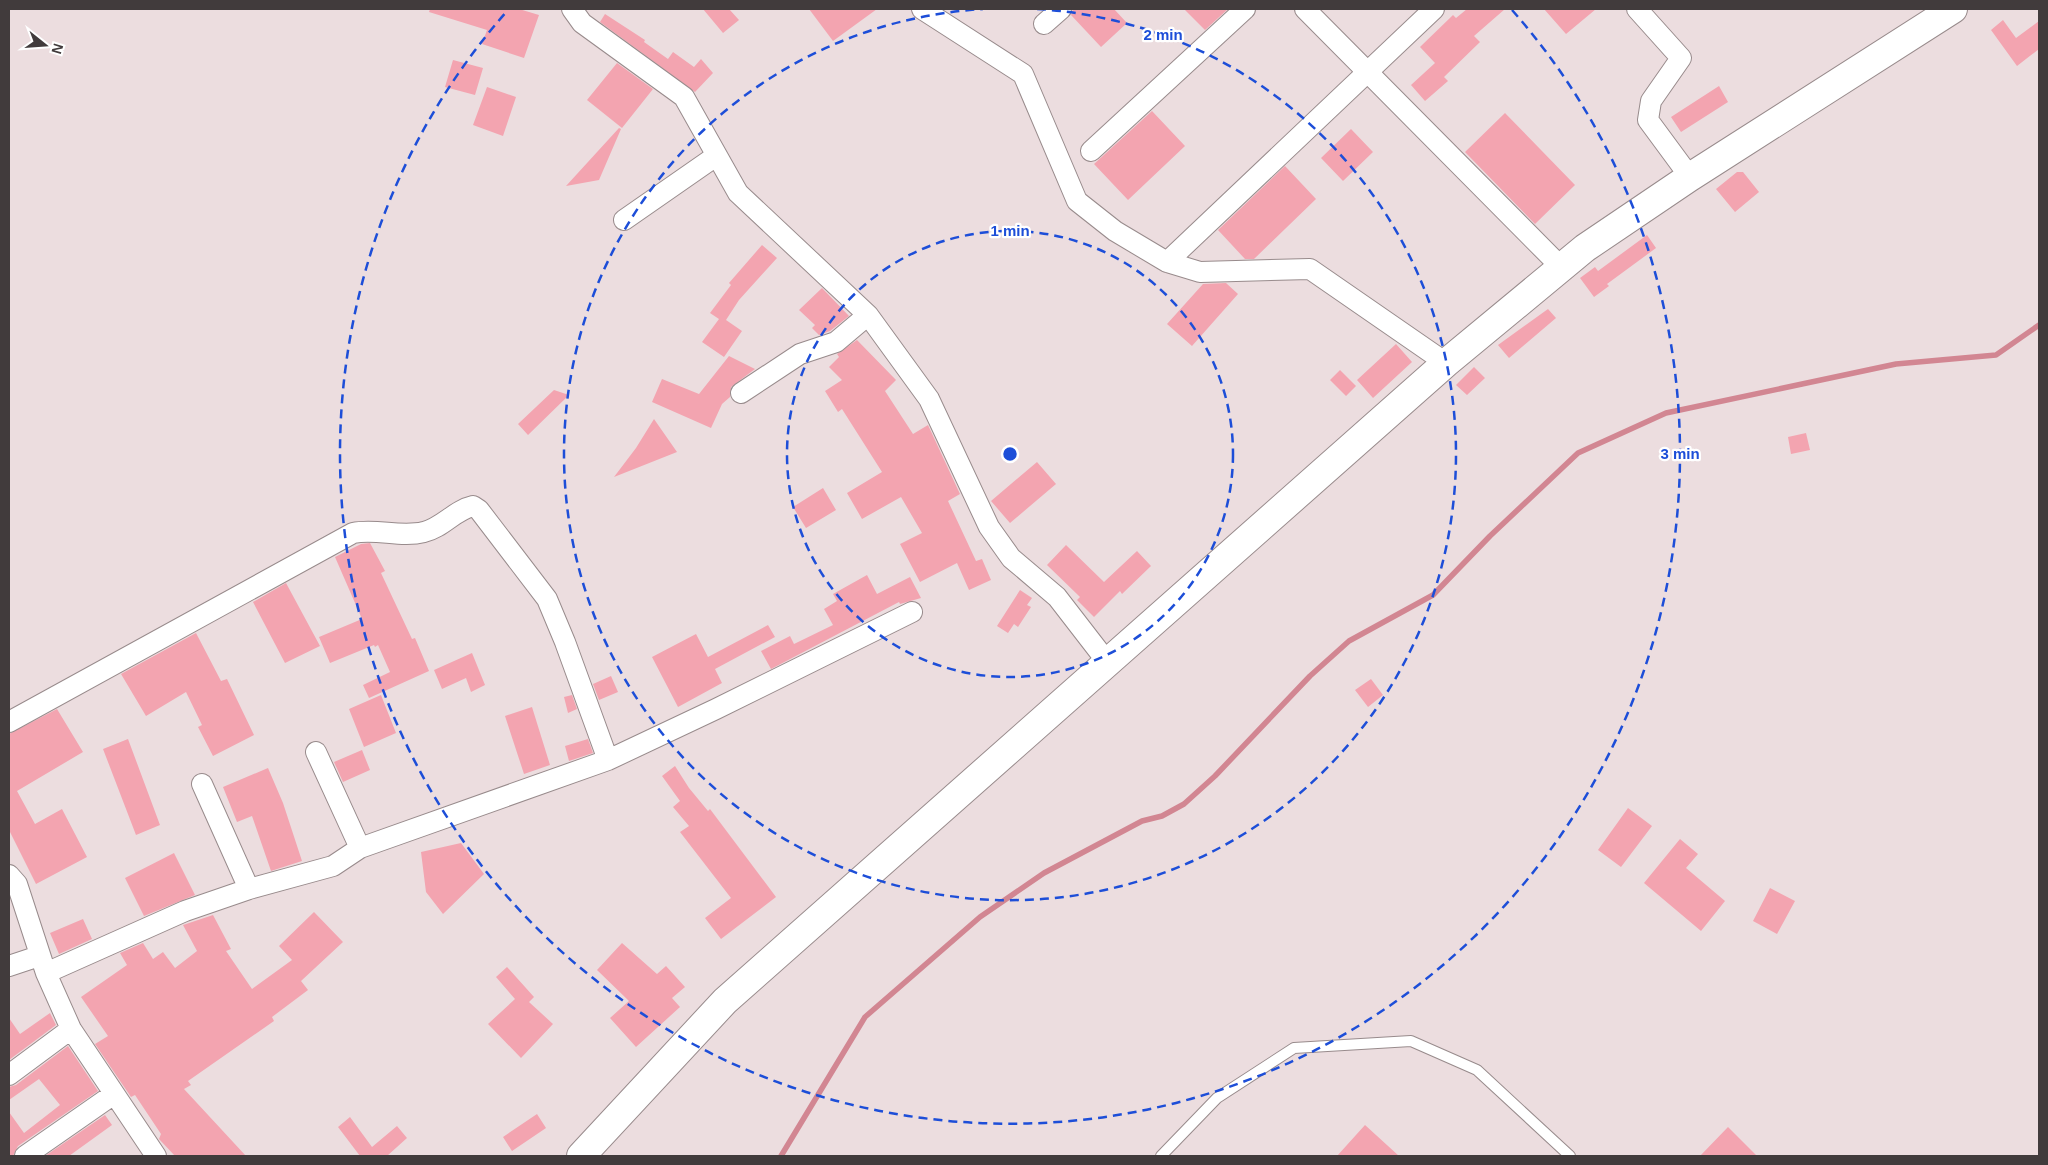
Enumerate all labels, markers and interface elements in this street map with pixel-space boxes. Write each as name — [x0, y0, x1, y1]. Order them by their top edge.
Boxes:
north arrow — [20, 20, 70, 70]
text: 2 min — [1143, 26, 1183, 43]
text: N — [48, 42, 67, 56]
text: 1 min — [990, 222, 1030, 239]
centre of rings — [1001, 445, 1019, 463]
text: 3 min — [1660, 445, 1700, 462]

